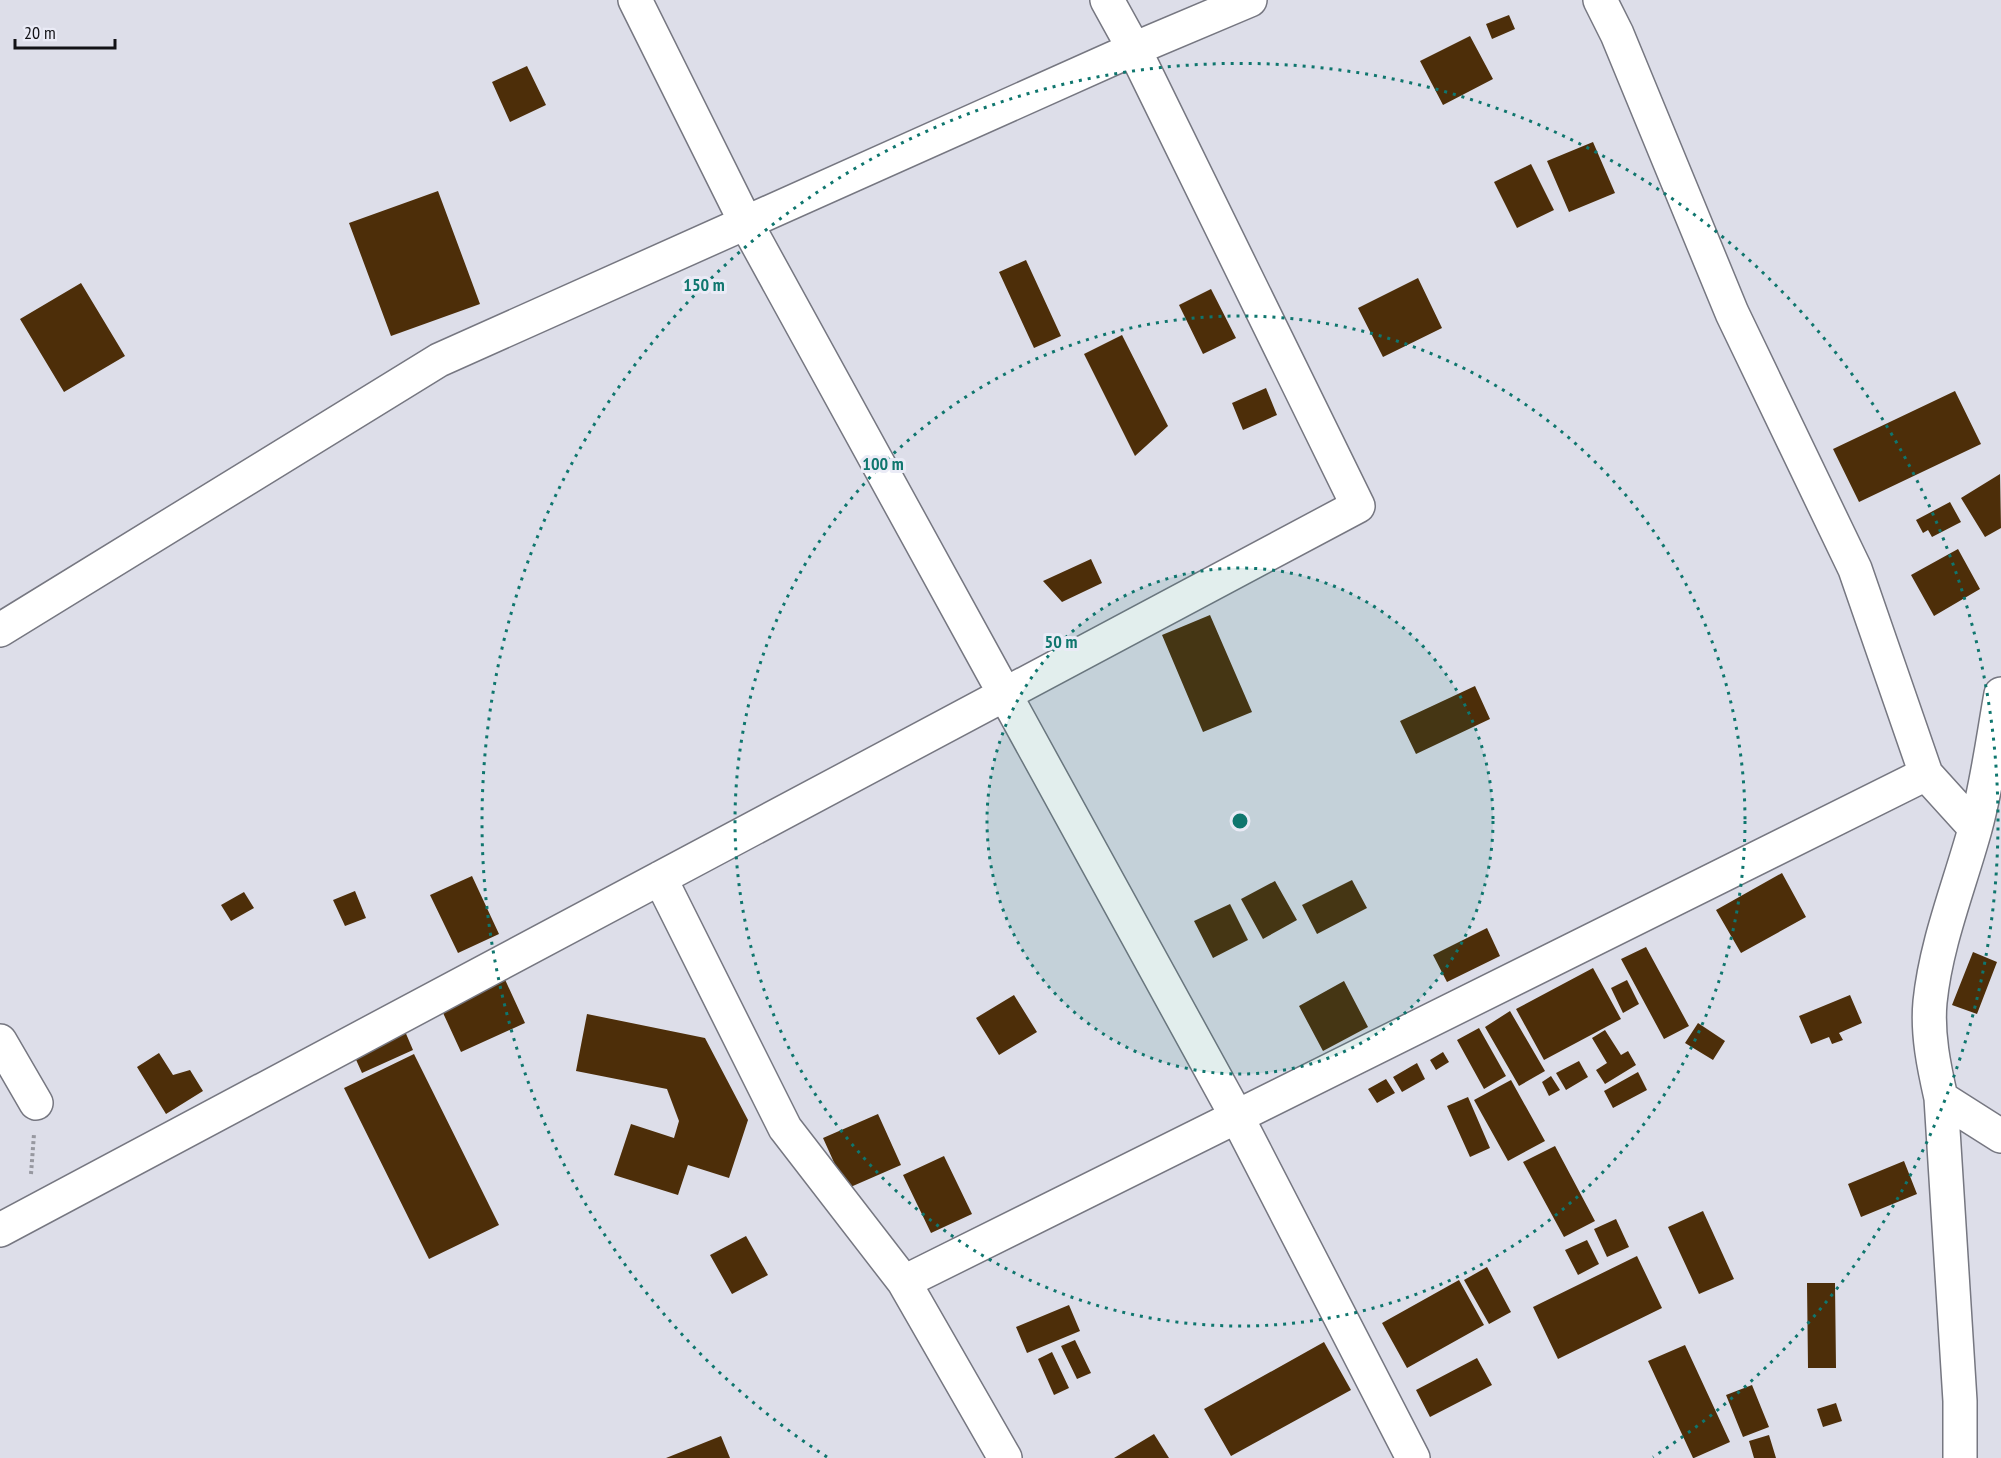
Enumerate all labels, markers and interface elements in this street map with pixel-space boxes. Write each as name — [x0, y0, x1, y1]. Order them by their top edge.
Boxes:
scale bar — [15, 12, 116, 50]
text: 20 m — [24, 21, 56, 44]
text: 150 m — [683, 273, 725, 296]
text: 100 m — [862, 452, 904, 475]
text: 50 m — [1045, 630, 1077, 653]
centre of rings — [1230, 811, 1250, 831]

